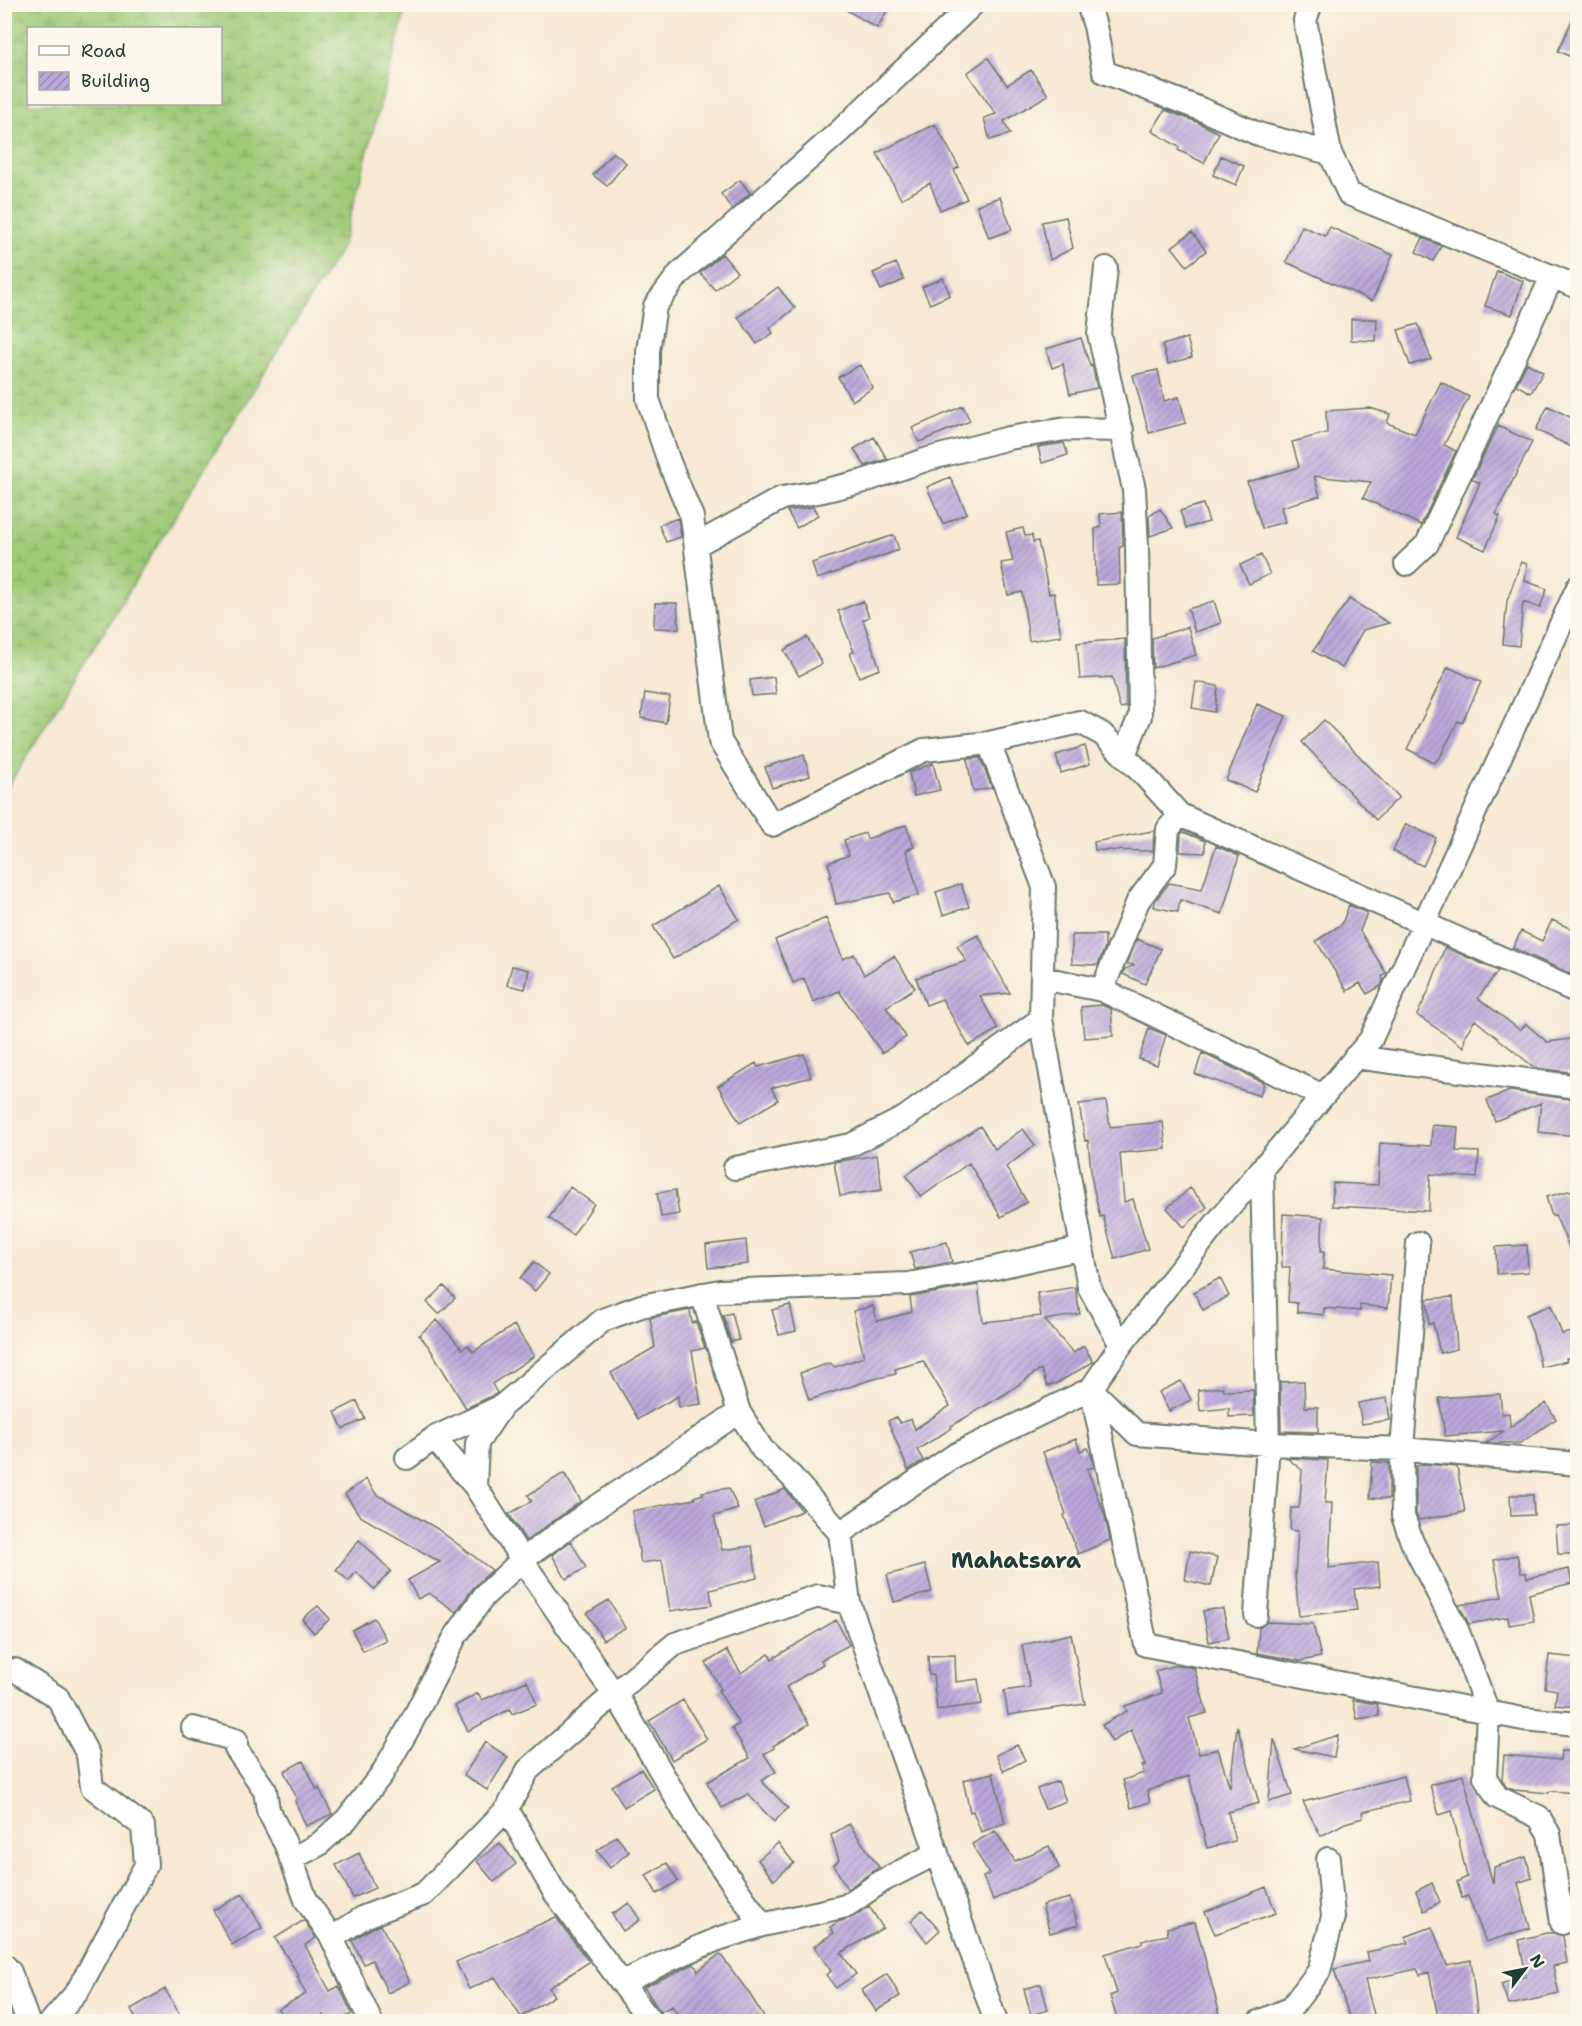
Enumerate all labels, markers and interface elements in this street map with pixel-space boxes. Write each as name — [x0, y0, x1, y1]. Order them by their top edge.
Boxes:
legend — [27, 27, 222, 105]
text: Road — [81, 39, 126, 63]
text: Building — [81, 69, 150, 93]
district label: Mahatsara — [951, 1546, 1081, 1575]
north arrow — [1495, 1939, 1555, 1999]
text: N — [1525, 1950, 1550, 1972]

